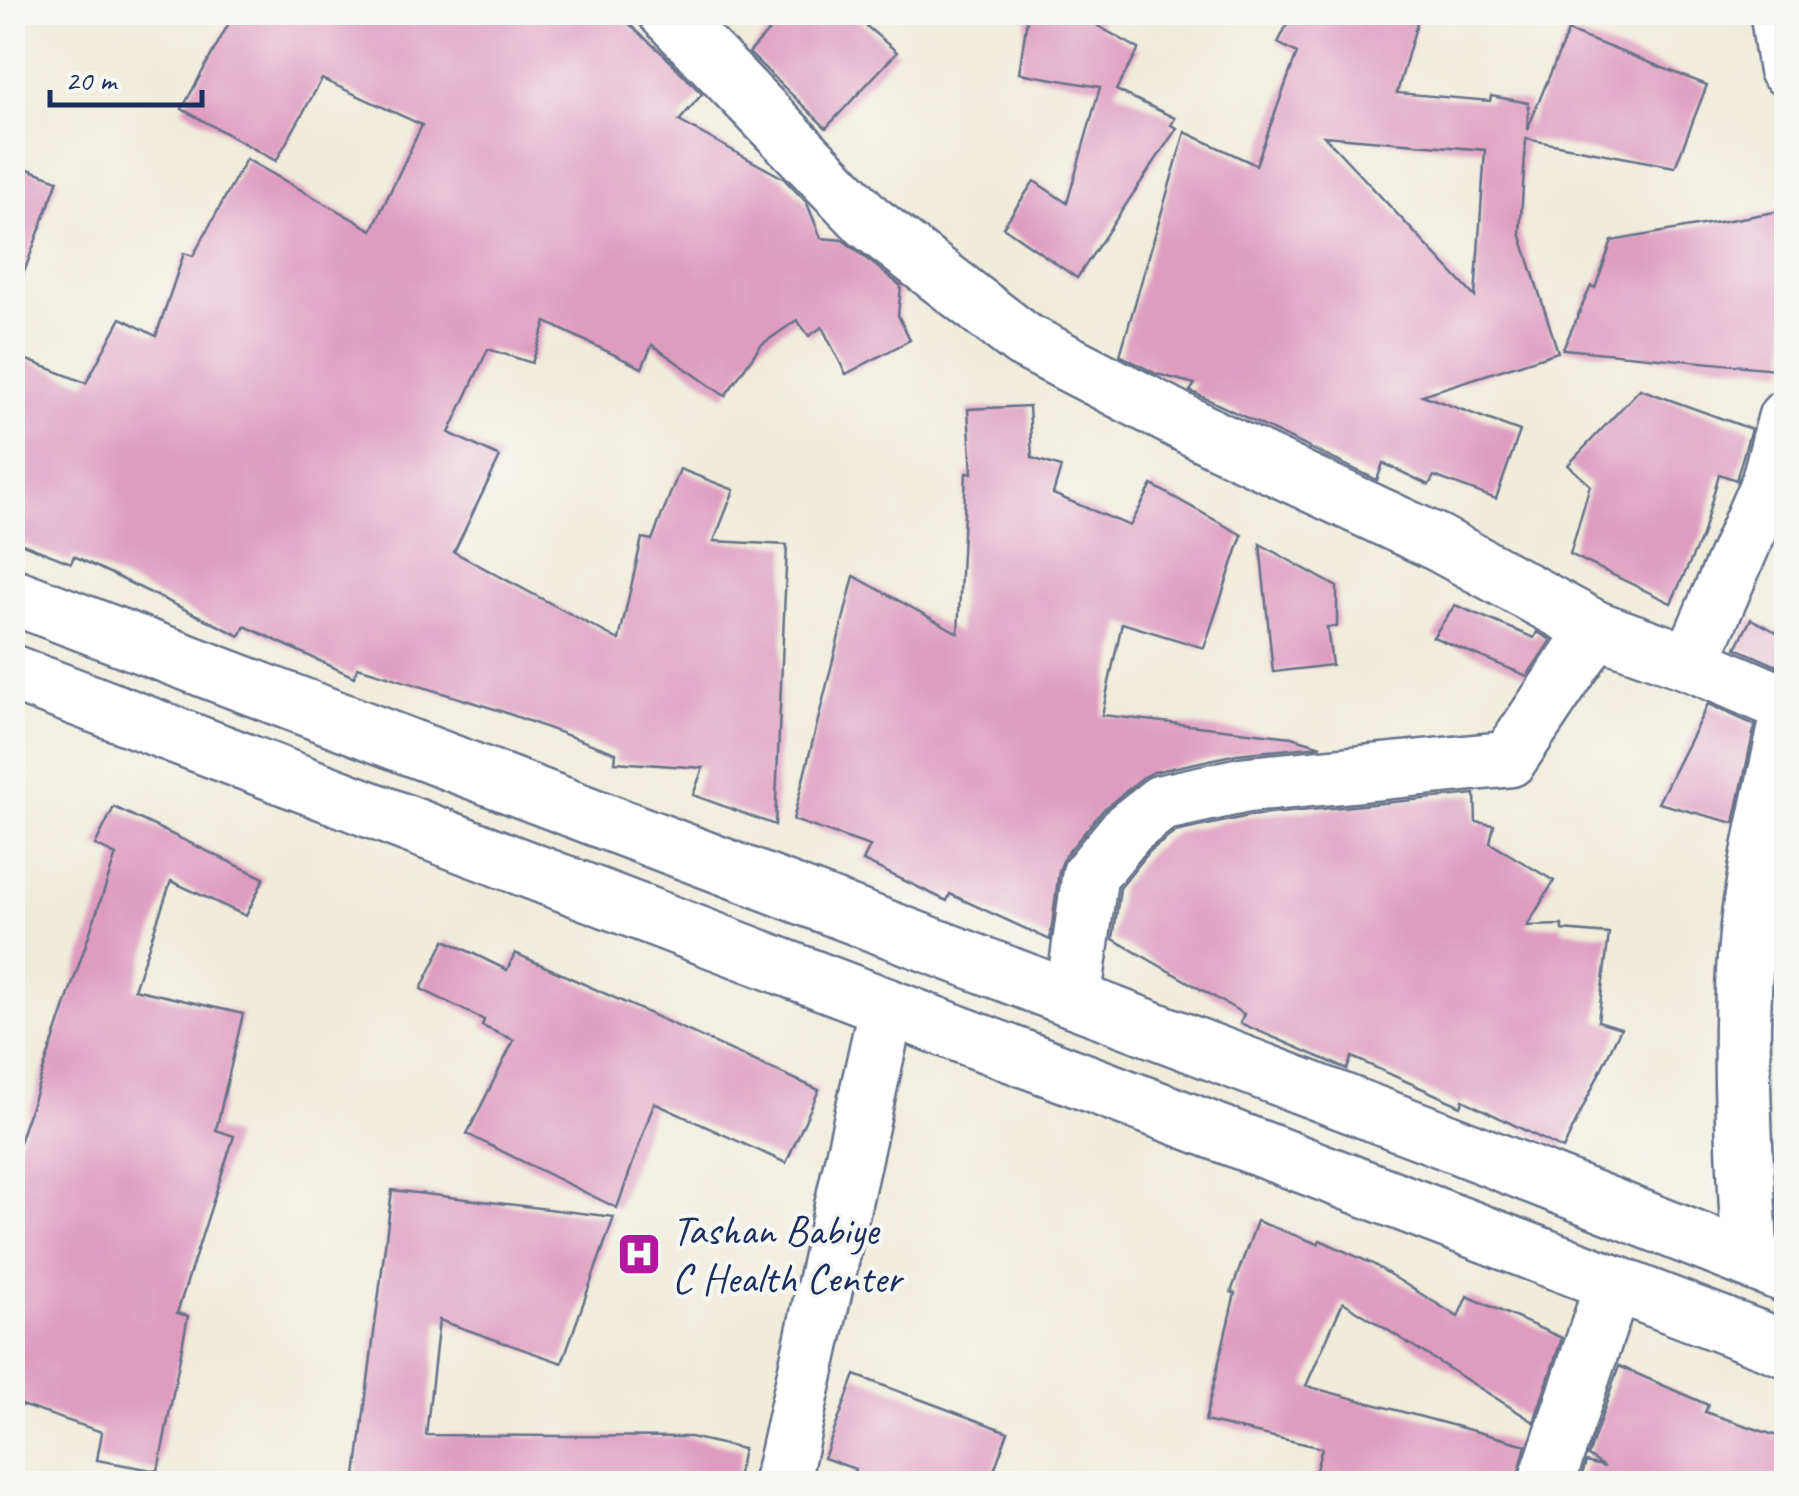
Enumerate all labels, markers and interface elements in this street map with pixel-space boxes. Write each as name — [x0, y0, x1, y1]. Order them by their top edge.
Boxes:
scale bar — [50, 45, 202, 107]
text: 20 m — [65, 61, 118, 99]
place label: Tashan Babiye C Health Center — [672, 1204, 904, 1305]
hospital icon: Tashan Babiye C Health Center — [616, 1231, 662, 1277]

